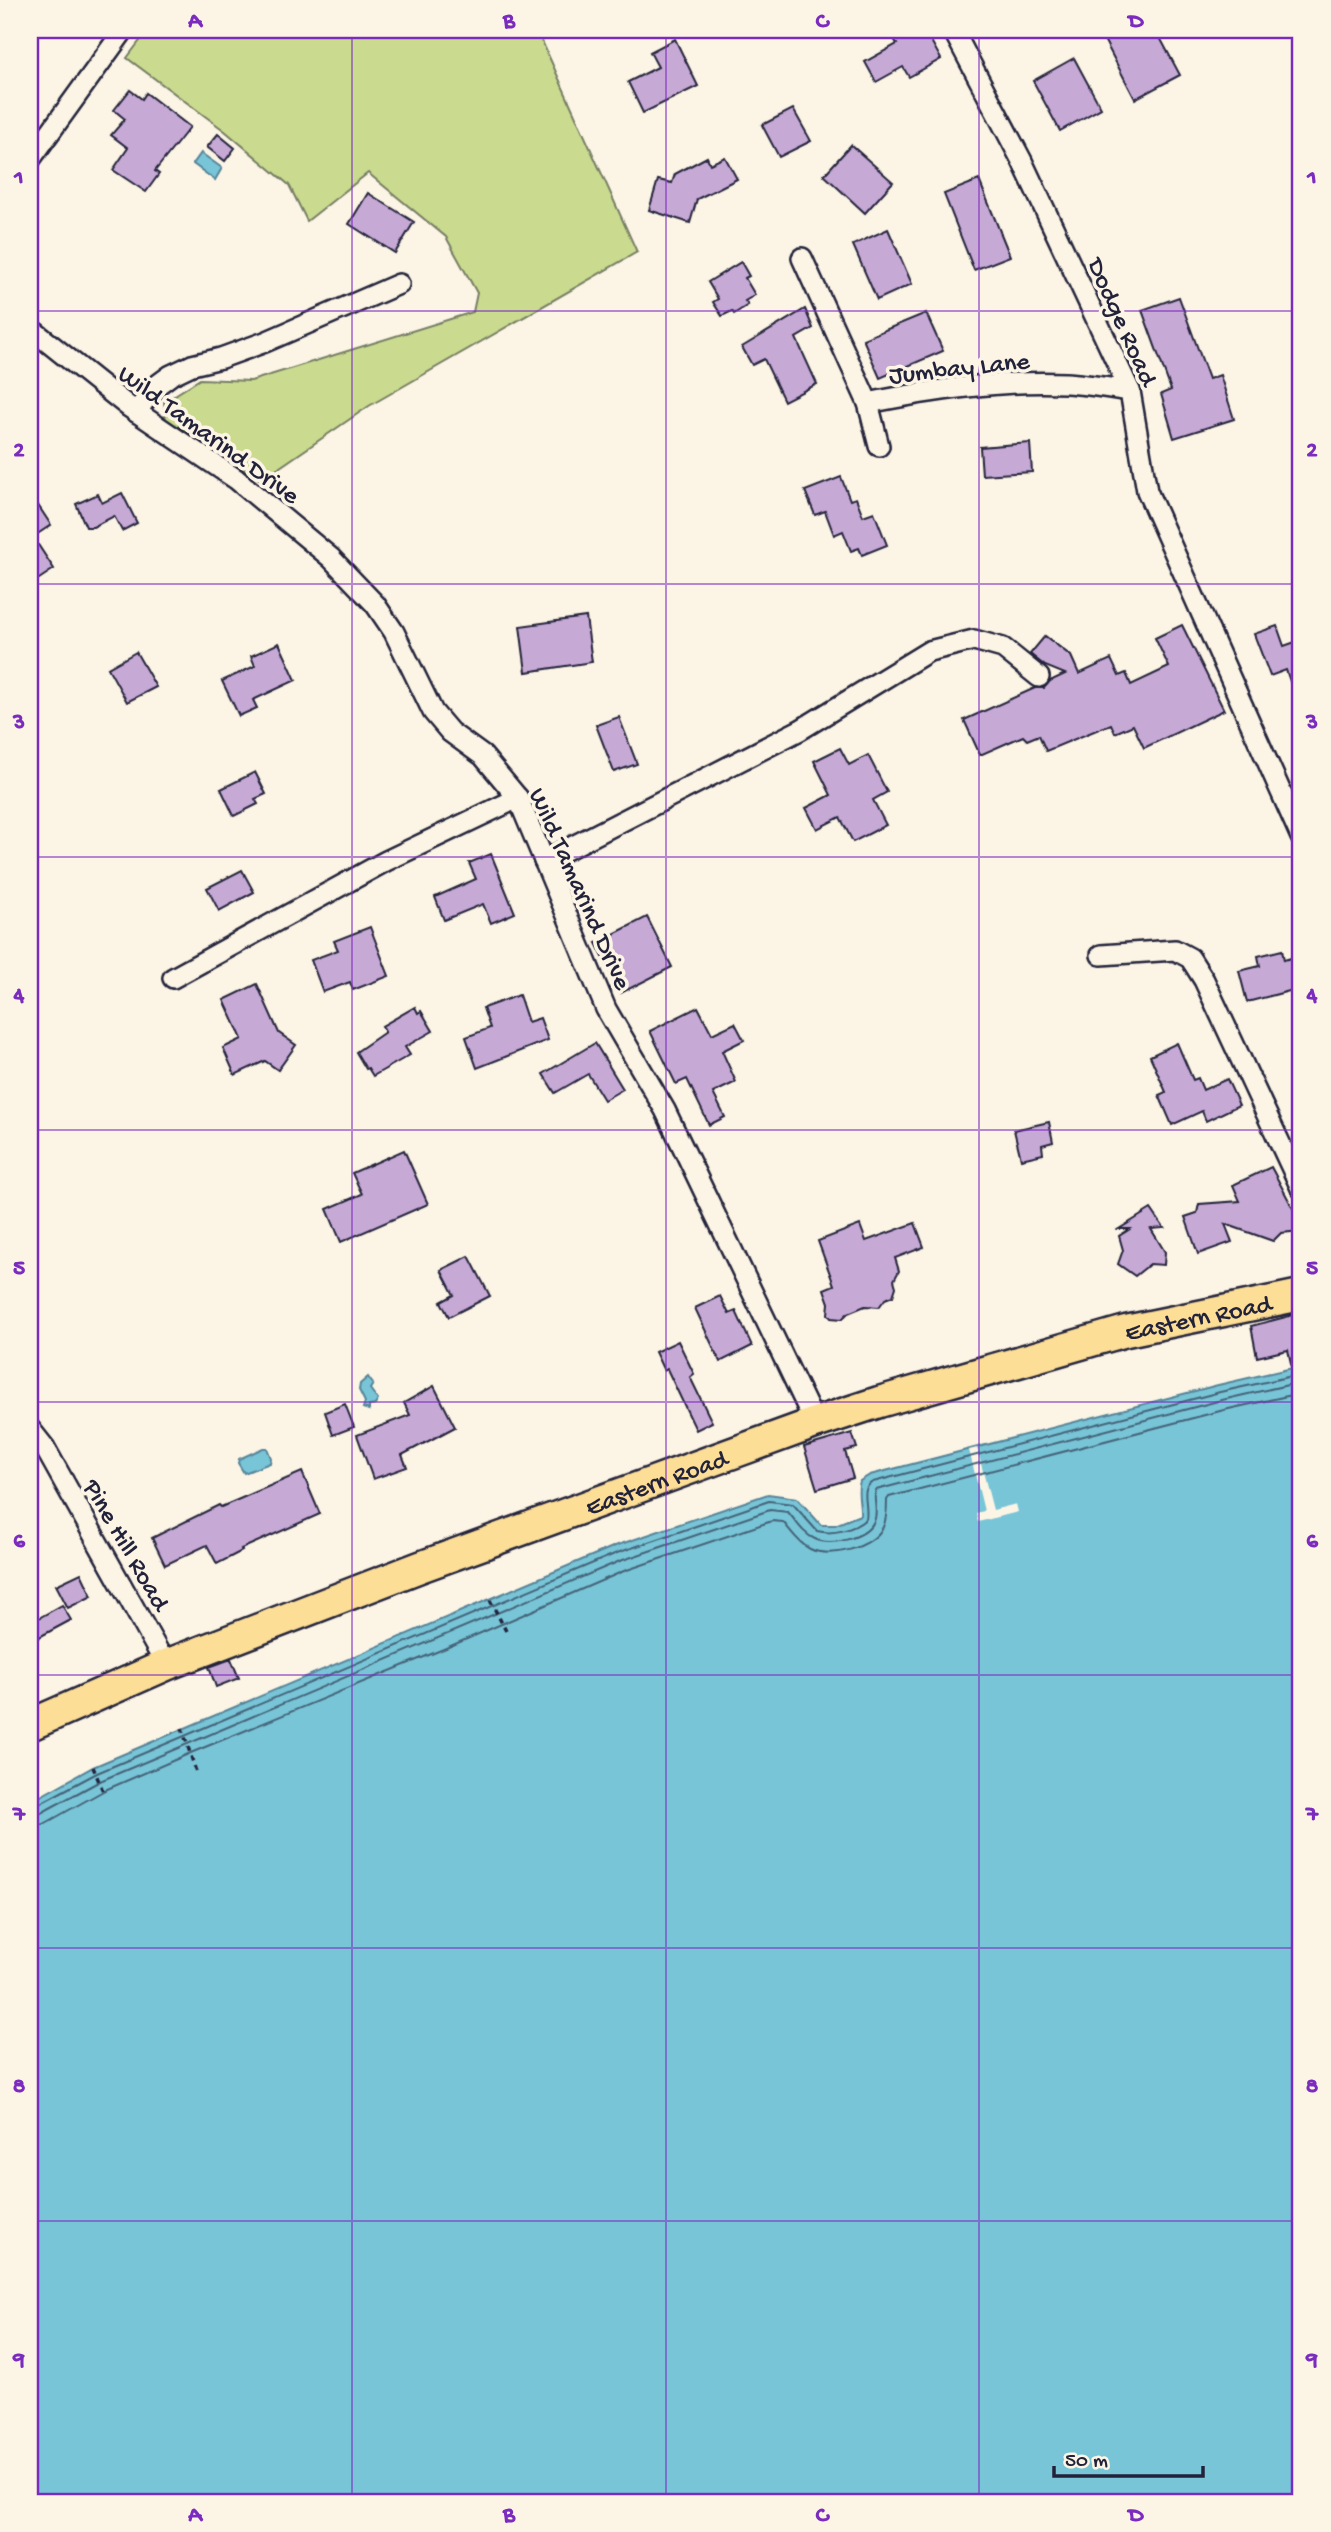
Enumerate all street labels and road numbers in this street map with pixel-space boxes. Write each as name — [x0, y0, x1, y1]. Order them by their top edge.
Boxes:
street label: Dodge Road — [1077, 252, 1163, 393]
street label: Jumbay Lane — [888, 348, 1032, 393]
street label: Wild Tamarind Drive — [110, 360, 305, 513]
street label: Wild Tamarind Drive — [520, 784, 637, 996]
street label: Eastern Road — [1123, 1290, 1276, 1351]
street label: Eastern Road — [582, 1445, 734, 1525]
street label: Pine Hill Road — [73, 1474, 175, 1619]

